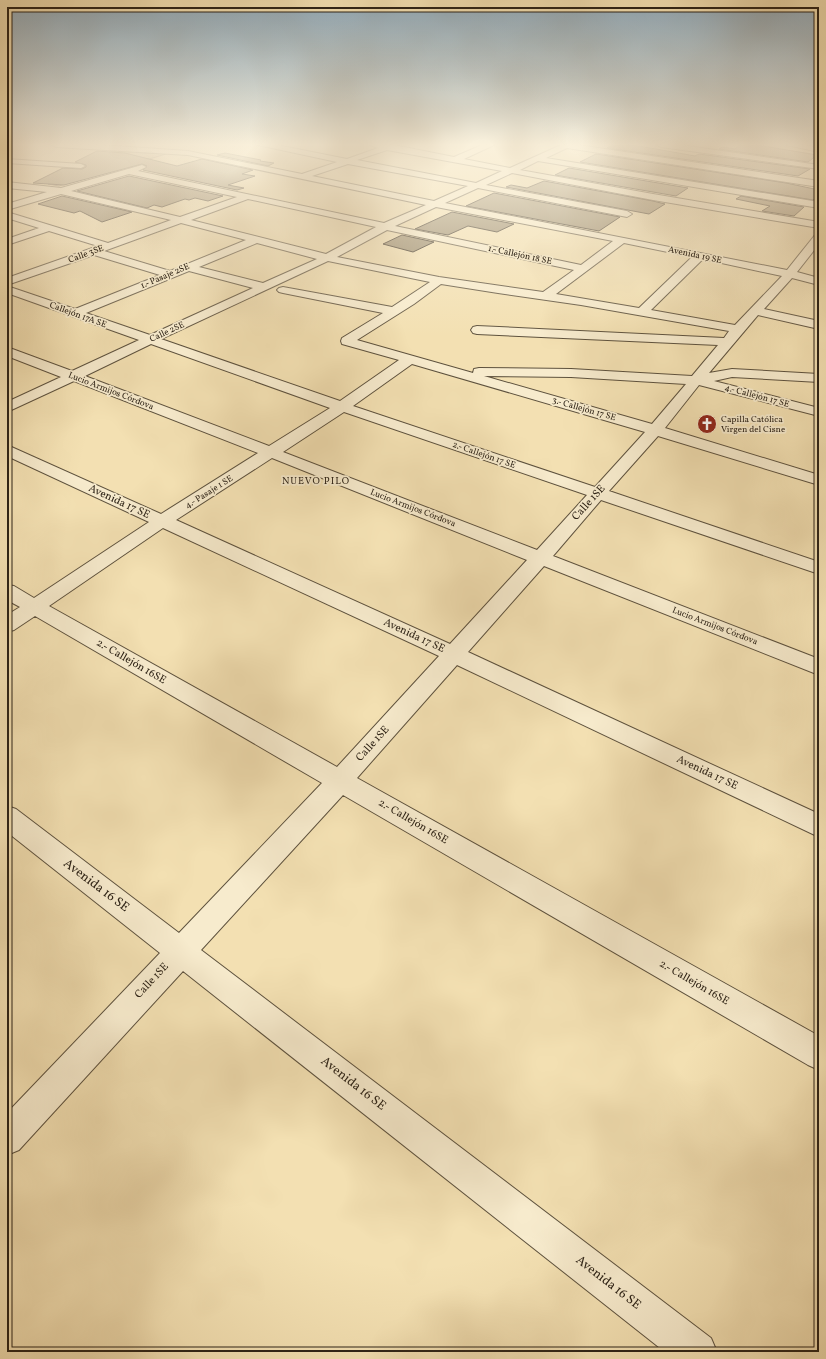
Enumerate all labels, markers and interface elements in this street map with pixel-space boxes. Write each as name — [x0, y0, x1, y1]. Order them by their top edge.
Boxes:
street label: Calle 3SE — [66, 241, 106, 266]
street label: 1.- Callejón 18 SE — [487, 242, 554, 268]
street label: Avenida 19 SE — [667, 243, 724, 267]
street label: 1.- Pasaje 2SE — [139, 260, 192, 292]
street label: Callejón 17A SE — [48, 299, 109, 332]
street label: Calle 2SE — [147, 318, 187, 346]
street label: Lucio Armijos Córdova — [66, 369, 156, 413]
street label: 4.- Callejón 17 SE — [723, 381, 791, 411]
street label: 3.- Callejón 17 SE — [551, 394, 618, 424]
church icon: Capilla Católica Virgen del Cisne — [696, 413, 718, 435]
place label: Capilla Católica Virgen del Cisne — [721, 413, 785, 436]
street label: 2.- Callejón 17 SE — [451, 438, 518, 472]
street label: 4.- Pasaje 1 SE — [183, 472, 236, 512]
district label: NUEVO PILO — [282, 474, 350, 488]
street label: Avenida 17 SE — [86, 481, 153, 523]
street label: Calle 1SE — [569, 481, 609, 524]
street label: Lucio Armijos Córdova — [368, 486, 458, 530]
street label: Lucio Armijos Córdova — [670, 604, 760, 648]
street label: Avenida 17 SE — [381, 615, 448, 657]
street label: 2.- Callejón 16SE — [93, 636, 169, 688]
street label: Calle 1SE — [353, 722, 393, 765]
street label: Avenida 17 SE — [674, 752, 741, 794]
street label: 2.- Callejón 16SE — [375, 796, 451, 848]
street label: Avenida 16 SE — [59, 855, 133, 917]
street label: 2.- Callejón 16SE — [656, 957, 732, 1009]
street label: Calle 1SE — [132, 960, 173, 1002]
street label: Avenida 16 SE — [317, 1053, 390, 1115]
street label: Avenida 16 SE — [572, 1252, 645, 1314]

